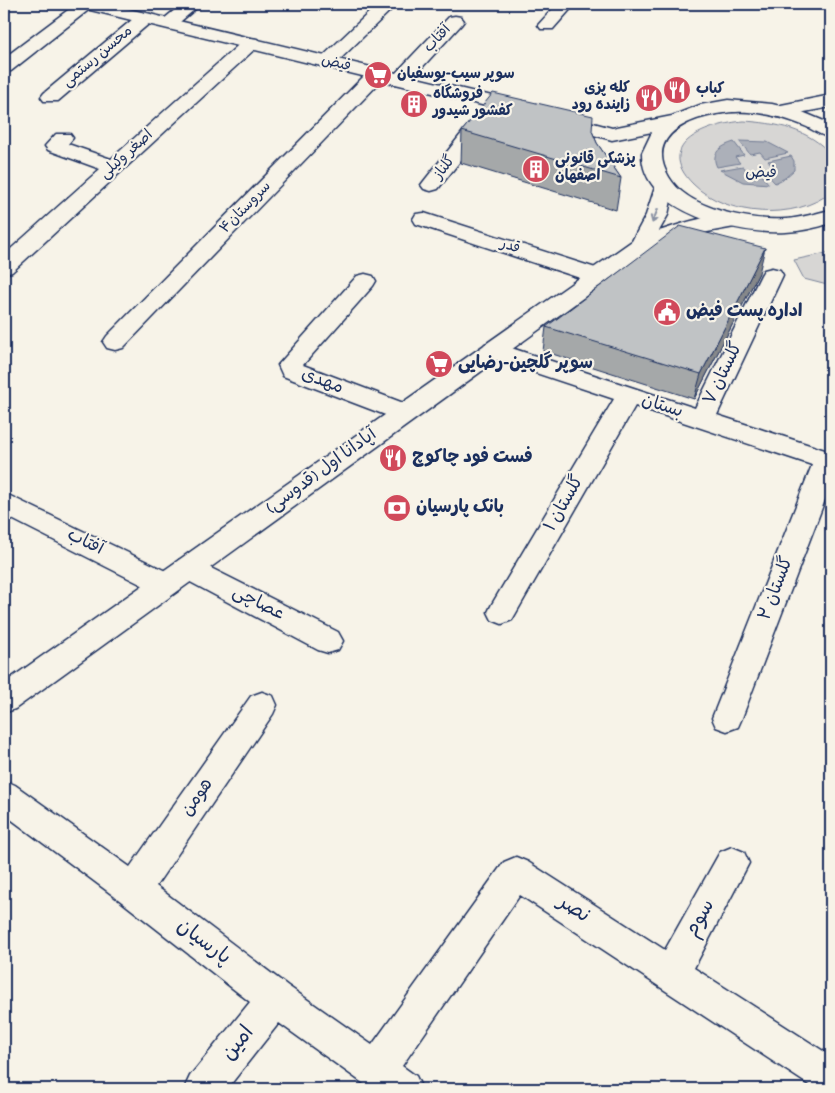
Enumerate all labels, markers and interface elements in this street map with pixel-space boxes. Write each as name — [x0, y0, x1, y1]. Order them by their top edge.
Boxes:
street label: آفتاب — [419, 19, 458, 58]
street label: محسن رستمی — [58, 21, 138, 93]
street label: فیض — [319, 50, 353, 78]
supermarket icon: سوپر سیب-یوسفیان — [363, 60, 393, 90]
place label: سوپر سیب-یوسفیان — [397, 64, 515, 86]
restaurant icon: کباب — [662, 75, 692, 105]
place label: کله پزی زاینده رود — [572, 78, 630, 117]
place label: کباب — [696, 79, 725, 101]
place label: فروشگاه کفشور شیدور — [431, 83, 513, 123]
restaurant icon: کله پزی زاینده رود — [634, 83, 664, 113]
building icon: فروشگاه کفشور شیدور — [399, 89, 429, 119]
street label: اصغر وکیلی — [95, 125, 159, 185]
place label: پزشکی قانونی اصفهان — [555, 149, 636, 188]
street label: گلناز — [428, 151, 462, 186]
building icon: پزشکی قانونی اصفهان — [521, 154, 551, 184]
district label: فیض — [745, 162, 777, 185]
street label: سروستان۴ — [215, 177, 277, 239]
one-way arrow — [650, 208, 660, 223]
street label: قدر — [496, 233, 523, 260]
public building icon: اداره پست فیض — [652, 297, 682, 327]
place label: اداره پست فیض — [686, 300, 802, 325]
street label: گلستان ۷ — [698, 338, 750, 410]
supermarket icon: سوپر گلچین-رضایی — [424, 349, 454, 379]
place label: سوپر گلچین-رضایی — [458, 351, 593, 377]
street label: مهدی — [297, 363, 347, 401]
street label: بستان — [638, 389, 686, 425]
street label: آپادانا اول (قدوسی) — [261, 422, 384, 521]
restaurant icon: فست فود چاکوچ — [378, 443, 408, 473]
place label: فست فود چاکوچ — [412, 446, 533, 471]
street label: گلستان ۱ — [539, 471, 591, 537]
bank icon: بانک پارسیان — [382, 493, 412, 523]
place label: بانک پارسیان — [416, 496, 504, 521]
street label: آفتاب — [62, 523, 109, 563]
street label: گلستان ۲ — [753, 553, 801, 625]
street label: عصاچی — [228, 580, 288, 628]
street label: هومن — [176, 774, 220, 822]
street label: نصر — [549, 887, 595, 932]
street label: سوم — [678, 894, 724, 944]
street label: پارسیان — [169, 912, 237, 974]
street label: امین — [215, 1020, 263, 1068]

